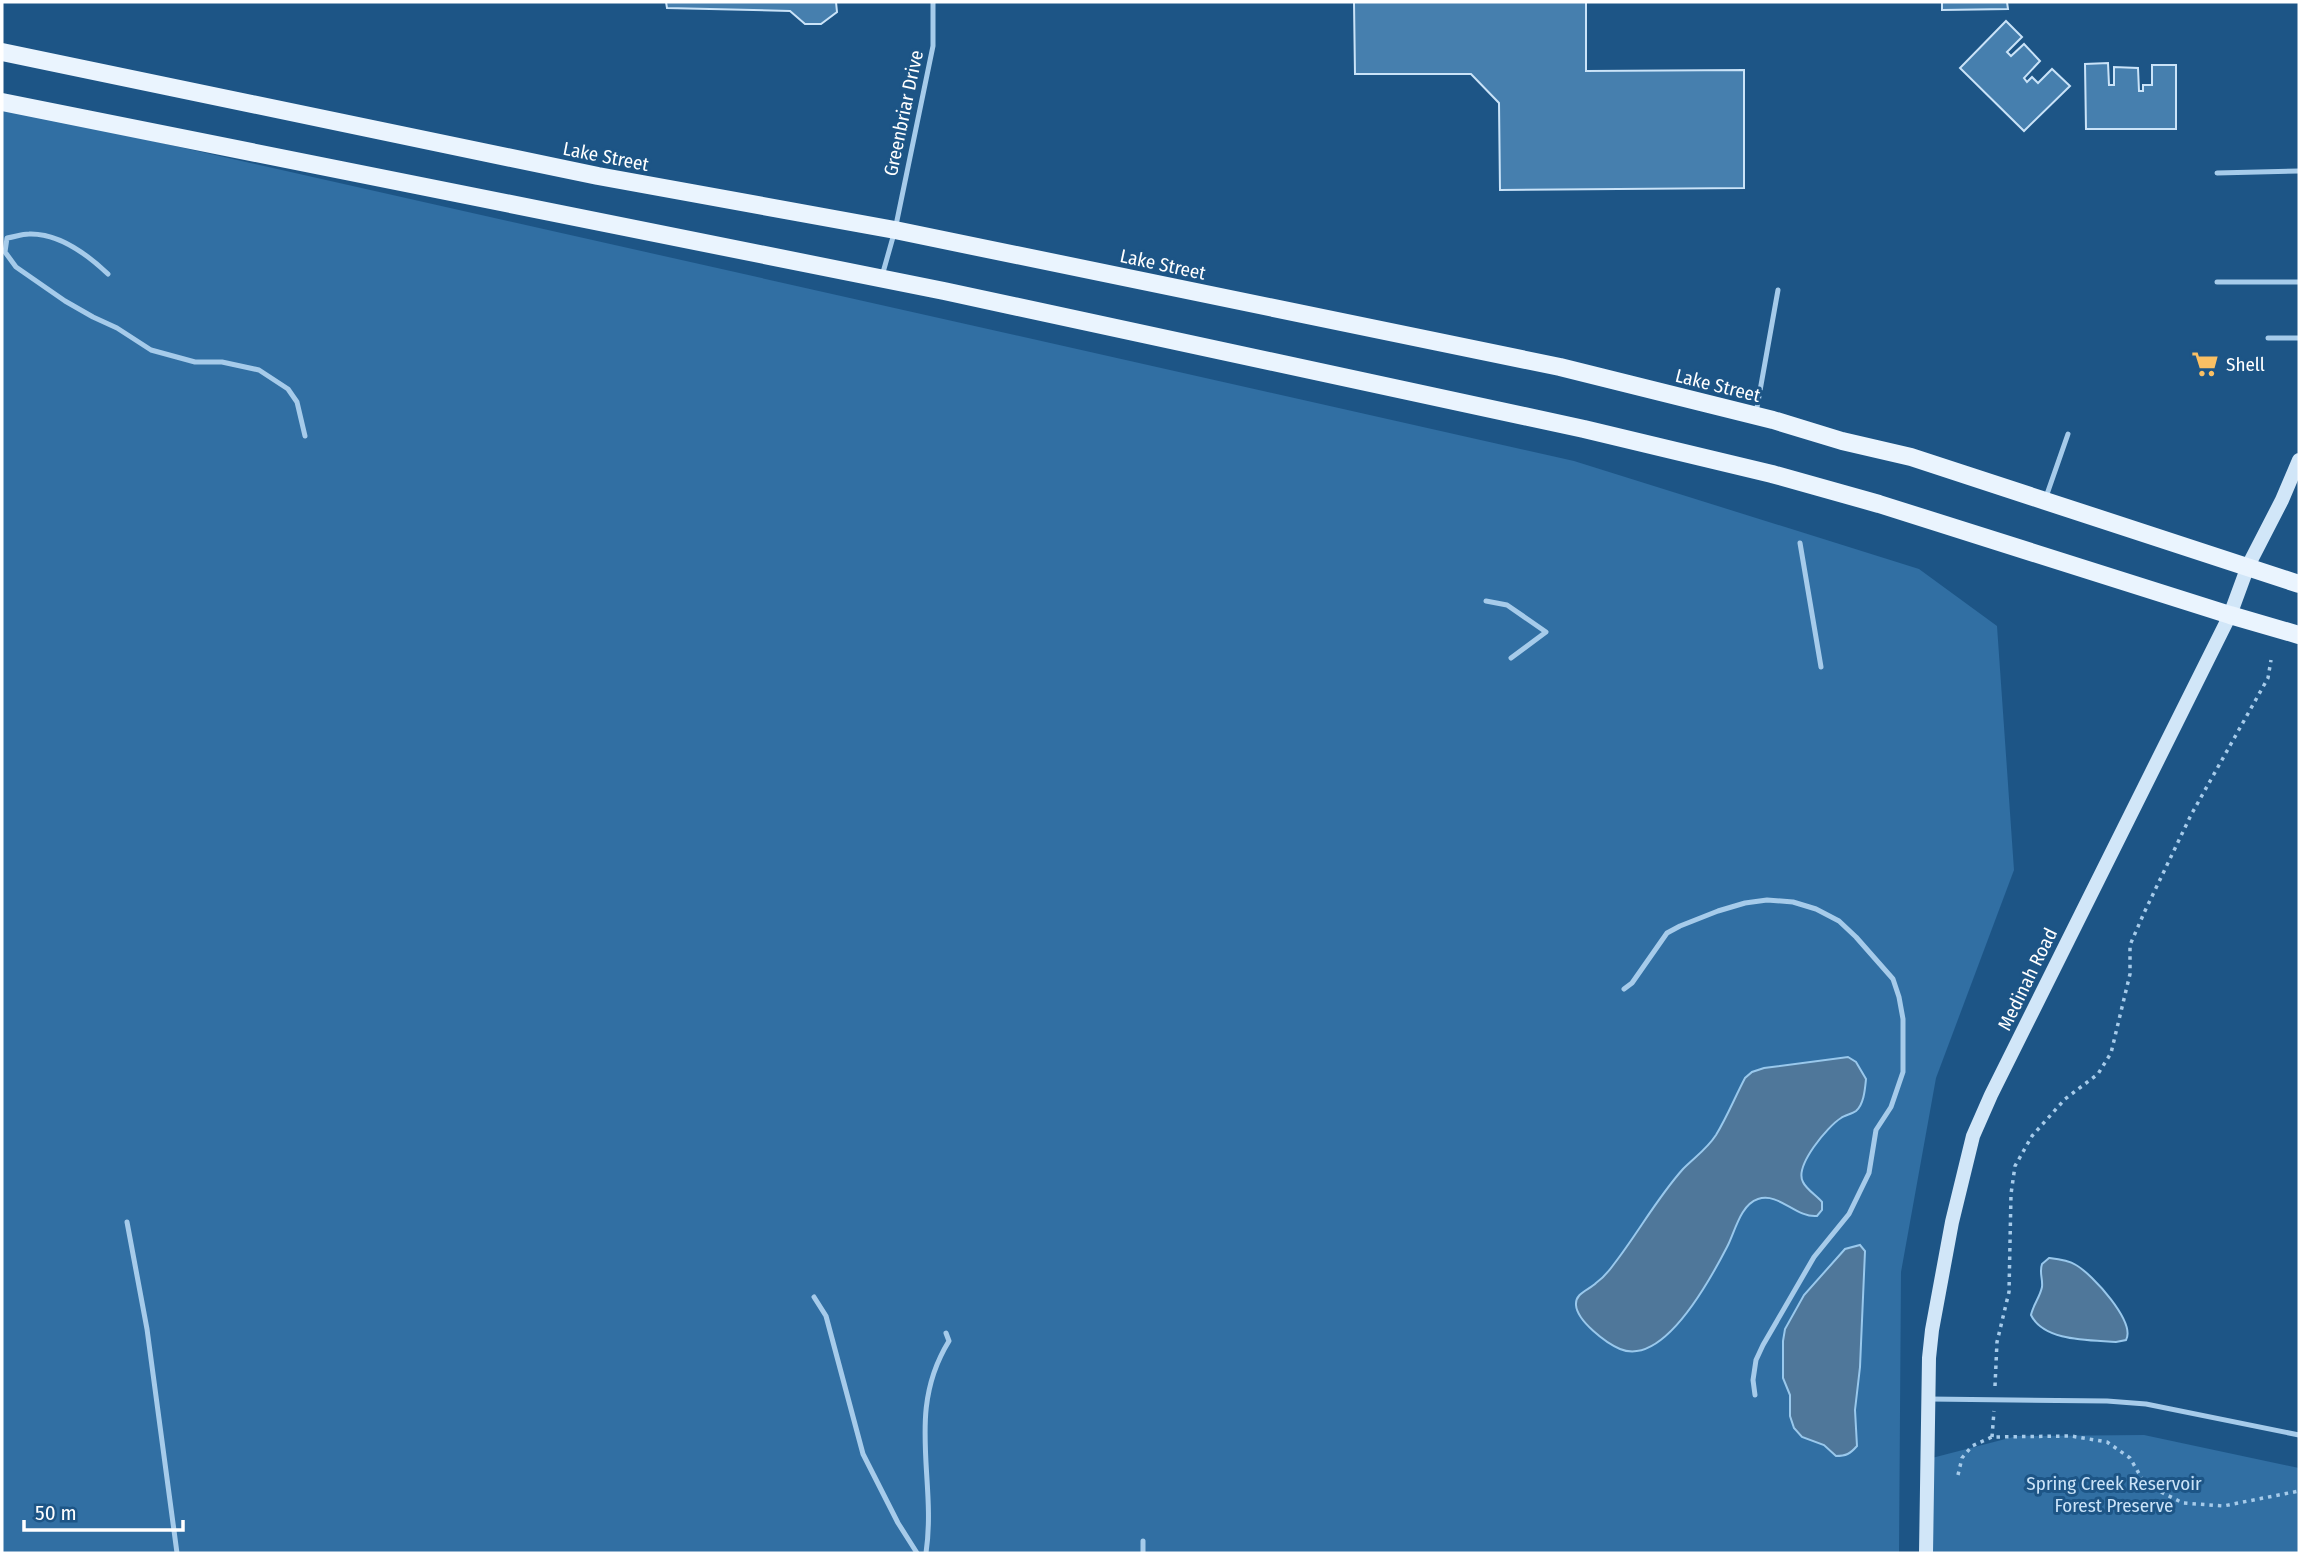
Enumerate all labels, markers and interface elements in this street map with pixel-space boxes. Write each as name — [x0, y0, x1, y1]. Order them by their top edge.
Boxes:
street label: Greenbriar Drive — [879, 48, 928, 178]
street label: Lake Street — [561, 137, 651, 176]
street label: Lake Street — [1118, 244, 1209, 285]
supermarket icon: Shell — [2190, 349, 2220, 379]
place label: Shell — [2226, 353, 2265, 376]
street label: Lake Street — [1673, 364, 1764, 407]
street label: Medinah Road — [1993, 924, 2062, 1034]
park label: Spring Creek Reservoir Forest Preserve — [2026, 1472, 2202, 1517]
scale bar — [24, 1488, 184, 1532]
text: 50 m — [35, 1500, 77, 1526]

